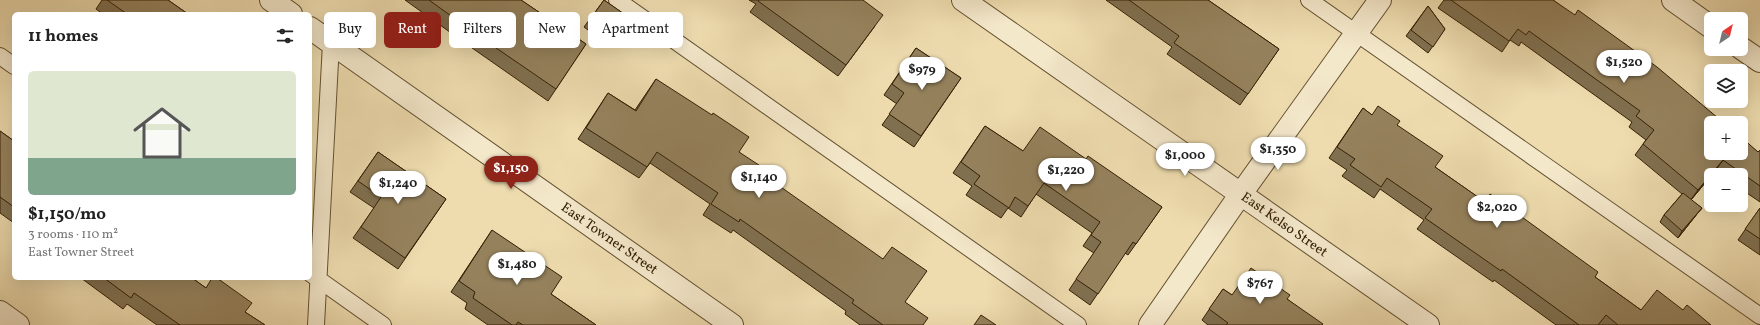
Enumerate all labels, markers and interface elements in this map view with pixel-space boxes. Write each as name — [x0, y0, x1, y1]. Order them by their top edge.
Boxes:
chip: Buy — [324, 12, 376, 48]
chip: Rent — [384, 12, 441, 48]
chip: Filters — [449, 12, 516, 48]
chip: New — [524, 12, 580, 48]
chip: Apartment — [588, 12, 683, 48]
north arrow — [1704, 12, 1748, 56]
map controls — [1704, 12, 1748, 212]
text: 11 homes — [28, 25, 98, 48]
icon: filters — [274, 25, 296, 47]
pin: $1,520 — [1591, 50, 1657, 84]
text: $1,520 — [1605, 54, 1643, 72]
pin: $979 — [898, 57, 946, 91]
text: $979 — [908, 61, 936, 79]
button: layers — [1704, 64, 1748, 108]
icon: home — [126, 97, 198, 169]
button: + — [1704, 116, 1748, 160]
pin: $1,350 — [1245, 137, 1311, 171]
text: $1,350 — [1260, 141, 1296, 159]
pin: $1,000 — [1152, 143, 1218, 177]
text: $1,000 — [1165, 147, 1205, 165]
pin: $1,150 — [478, 156, 544, 190]
pin: $1,220 — [1033, 158, 1099, 192]
text: $1,150 — [493, 160, 529, 178]
text: $1,220 — [1047, 162, 1085, 180]
pin: $1,140 — [726, 165, 792, 199]
button: − — [1704, 168, 1748, 212]
text: $1,140 — [740, 169, 778, 187]
pin: $1,240 — [365, 171, 431, 205]
text: $1,240 — [379, 175, 417, 193]
street label: East Kelso Street — [1237, 188, 1331, 262]
pin: $2,020 — [1464, 195, 1530, 229]
street label: East Towner Street — [557, 198, 661, 280]
text: $2,020 — [1477, 199, 1517, 217]
text: $1,150/mo — [28, 203, 106, 226]
text: 3 rooms · 110 m² — [28, 226, 118, 244]
text: East Towner Street — [28, 244, 134, 262]
pin: $1,480 — [484, 252, 550, 286]
text: $1,480 — [497, 256, 537, 274]
pin: $767 — [1236, 271, 1284, 305]
text: $767 — [1247, 275, 1273, 293]

